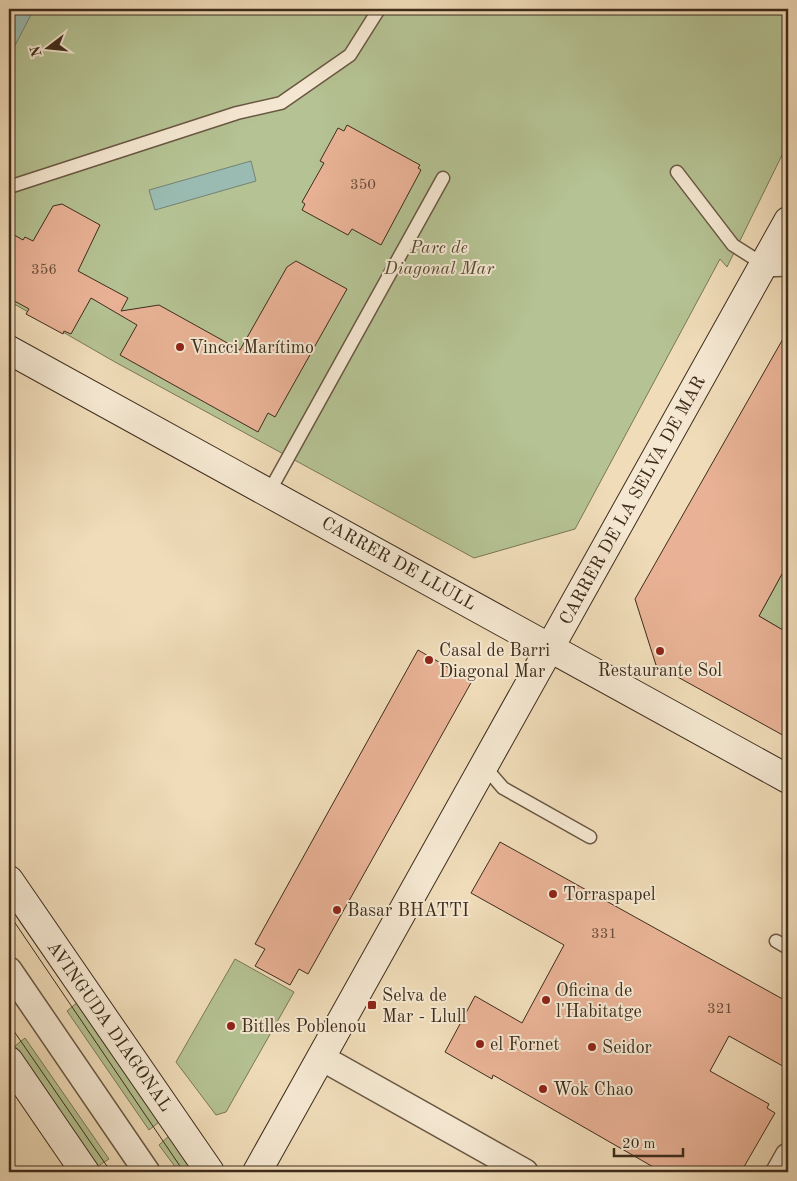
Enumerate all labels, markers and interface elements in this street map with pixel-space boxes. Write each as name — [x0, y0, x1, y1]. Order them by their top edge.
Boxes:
north arrow — [22, 22, 72, 72]
text: N — [28, 44, 45, 58]
house number: 350 — [350, 178, 376, 193]
park label: Parc de Diagonal Mar — [383, 239, 495, 278]
house number: 356 — [31, 263, 57, 278]
place label: Vincci Marítimo — [190, 339, 314, 357]
marker: Vincci Marítimo — [174, 341, 186, 353]
street label: CARRER DE LA SELVA DE MAR — [557, 373, 709, 628]
street label: CARRER DE LLULL — [318, 514, 479, 614]
place label: Casal de Barri Diagonal Mar — [439, 642, 550, 681]
marker: Restaurante Sol — [654, 645, 666, 657]
marker: Casal de Barri Diagonal Mar — [423, 654, 435, 666]
place label: Restaurante Sol — [598, 662, 722, 680]
place label: Torraspapel — [563, 886, 656, 904]
marker: Torraspapel — [547, 888, 559, 900]
place label: Basar BHATTI — [347, 902, 469, 920]
marker: Basar BHATTI — [331, 904, 343, 916]
house number: 331 — [591, 927, 617, 942]
street label: AVINGUDA DIAGONAL — [44, 938, 175, 1115]
place label: Oficina de l'Habitatge — [556, 982, 642, 1021]
place label: Selva de Mar - Llull — [382, 987, 466, 1026]
marker: Oficina de l'Habitatge — [540, 994, 552, 1006]
marker: Selva de Mar - Llull — [366, 999, 378, 1011]
house number: 321 — [707, 1002, 733, 1017]
place label: Bitlles Poblenou — [241, 1018, 367, 1036]
marker: Bitlles Poblenou — [225, 1020, 237, 1032]
place label: el Fornet — [490, 1036, 560, 1054]
marker: el Fornet — [474, 1038, 486, 1050]
place label: Seidor — [602, 1039, 653, 1057]
marker: Seidor — [586, 1041, 598, 1053]
place label: Wok Chao — [553, 1081, 634, 1099]
marker: Wok Chao — [537, 1083, 549, 1095]
scale bar — [614, 1126, 683, 1158]
text: 20 m — [622, 1137, 656, 1152]

